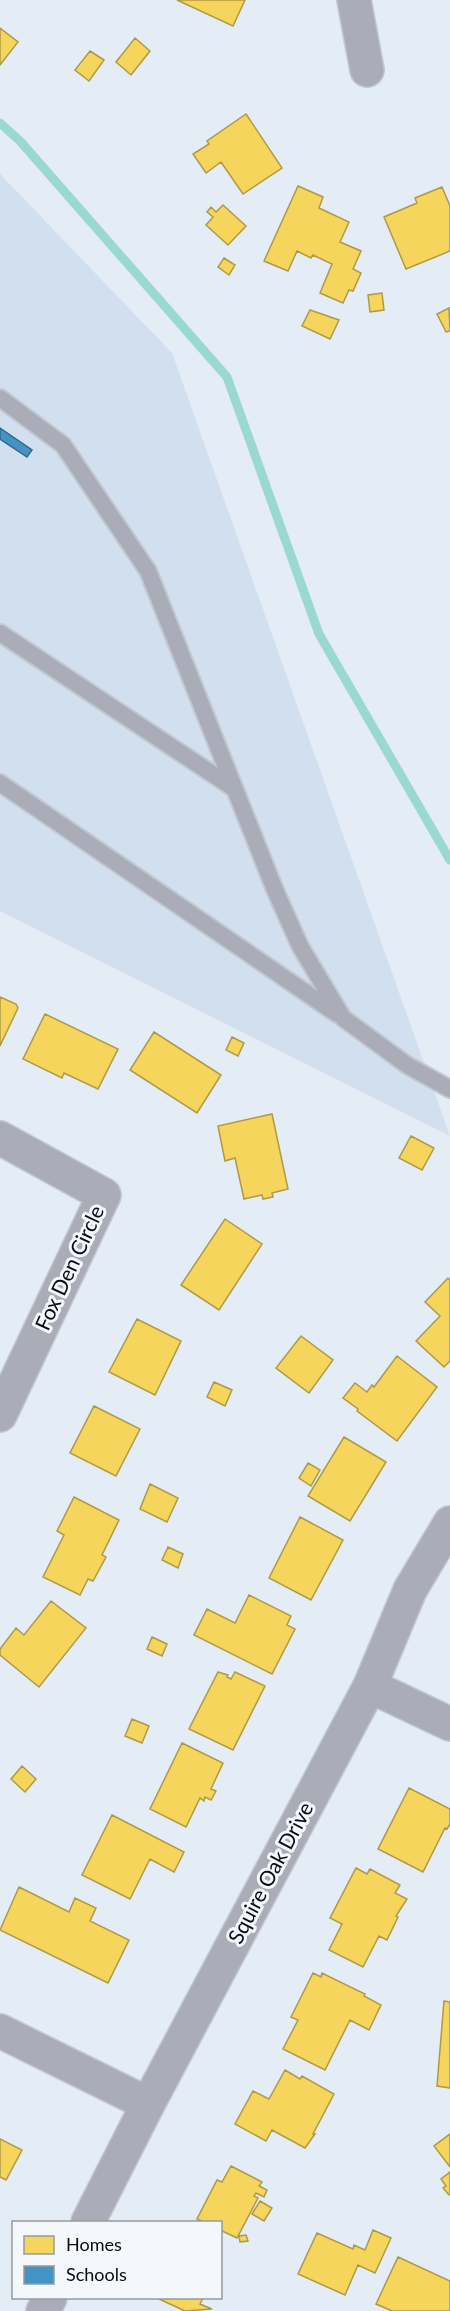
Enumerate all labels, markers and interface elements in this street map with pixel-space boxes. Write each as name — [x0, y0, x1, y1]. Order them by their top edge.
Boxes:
street label: Fox Den Circle — [29, 1201, 108, 1334]
street label: Squire Oak Drive — [222, 1797, 317, 1947]
legend — [12, 2221, 222, 2299]
text: Homes — [66, 2233, 122, 2255]
text: Schools — [66, 2263, 127, 2285]

